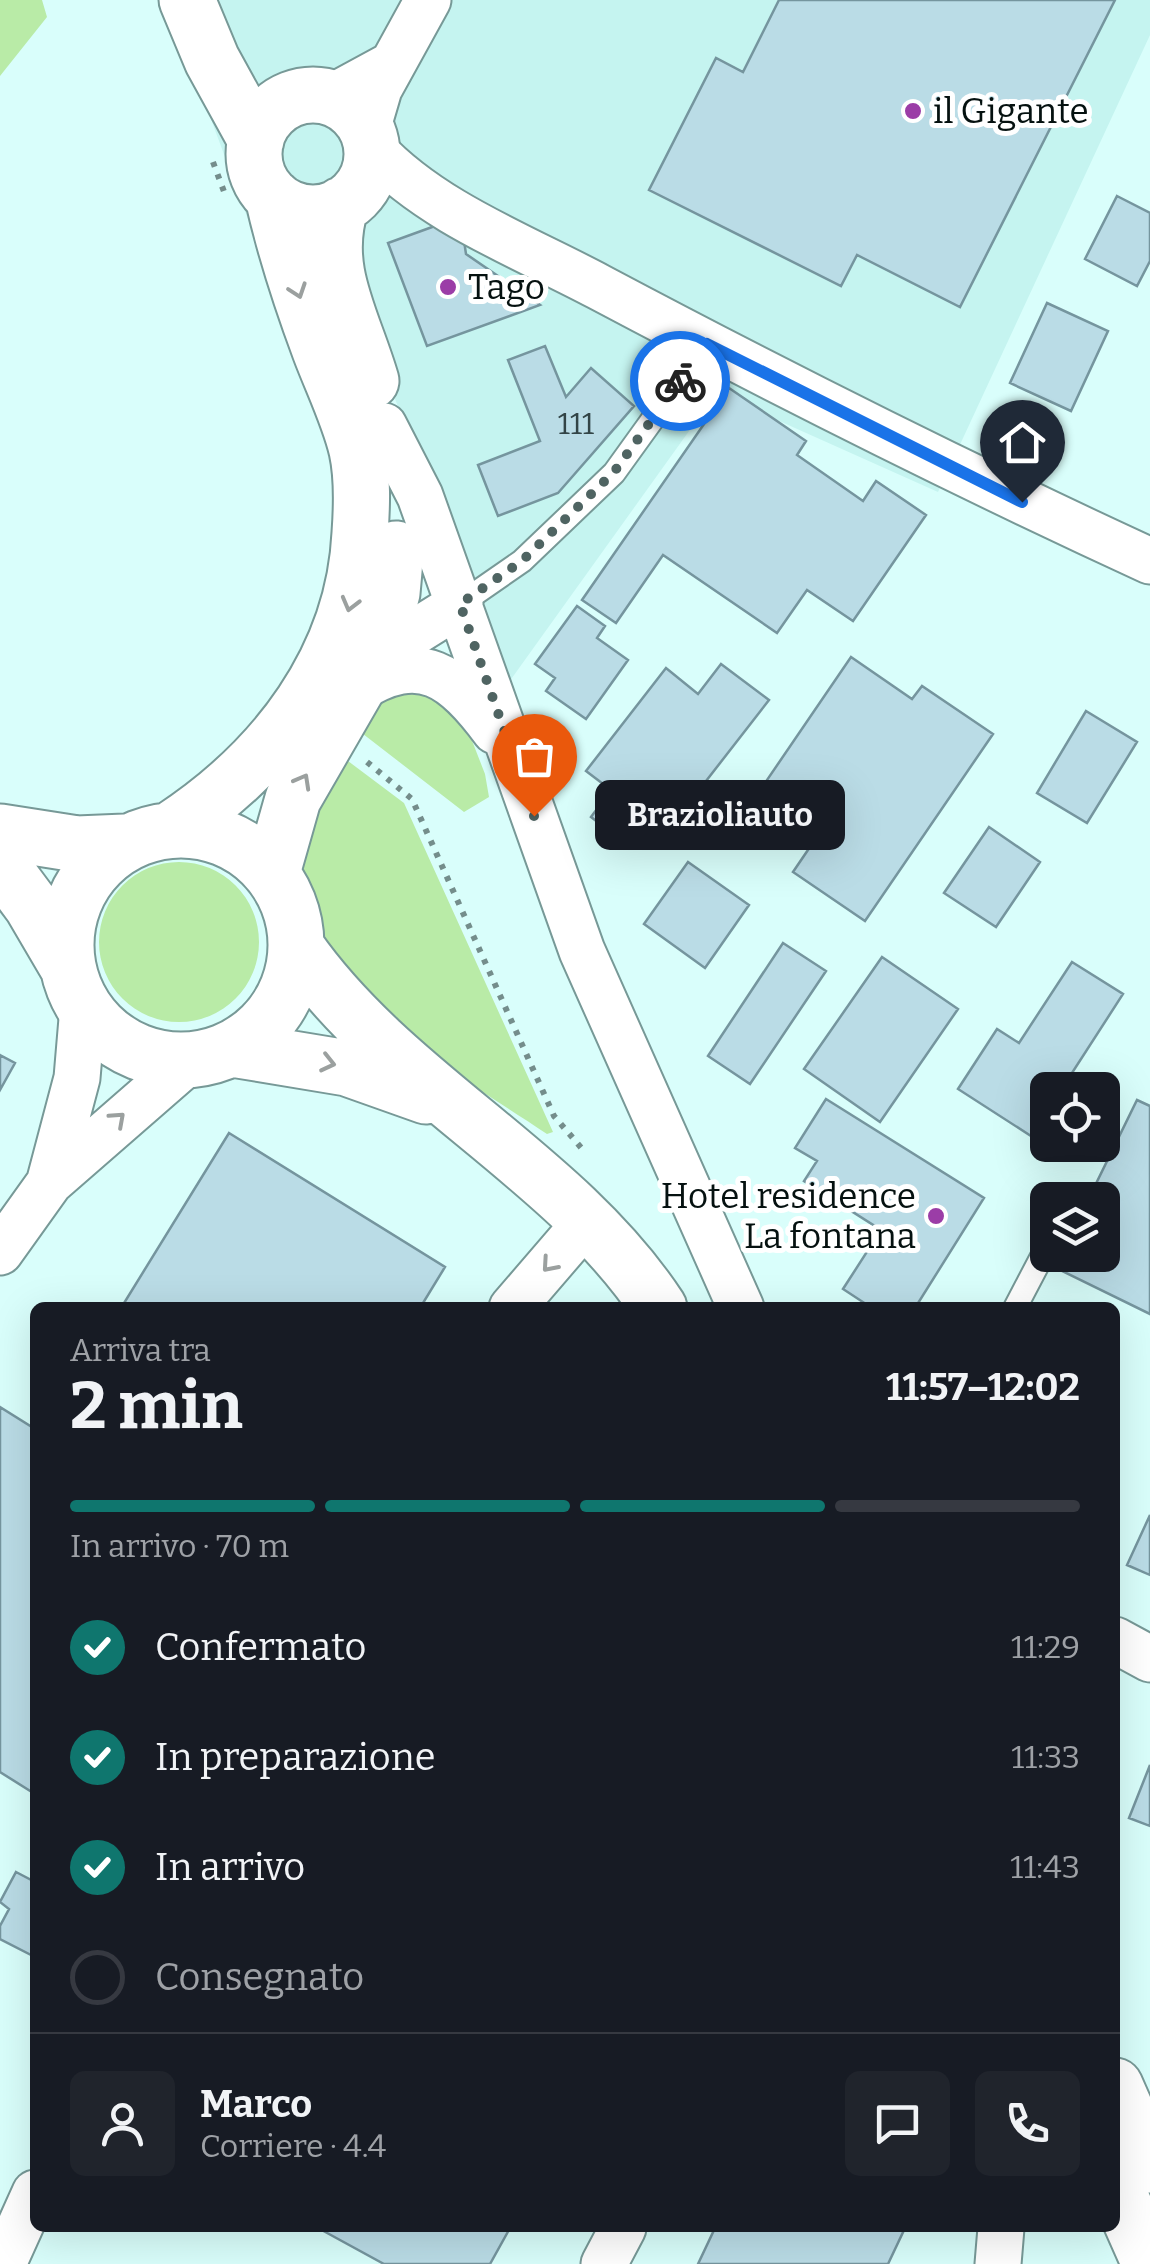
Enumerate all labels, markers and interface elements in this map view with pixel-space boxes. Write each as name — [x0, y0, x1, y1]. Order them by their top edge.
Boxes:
place label: il Gigante — [933, 90, 1089, 132]
marker: il Gigante — [902, 100, 924, 122]
place label: Tago — [468, 266, 545, 308]
marker: Tago — [437, 276, 459, 298]
one-way arrow — [287, 282, 307, 299]
courier — [630, 331, 730, 431]
icon: bike — [653, 354, 708, 409]
pin — [980, 400, 1065, 503]
house number: 111 — [558, 406, 594, 442]
icon: home — [995, 415, 1050, 470]
one-way arrow — [340, 595, 361, 613]
pin — [492, 714, 577, 817]
icon: bag — [507, 729, 562, 784]
one-way arrow — [290, 774, 310, 792]
callout: Brazioliauto — [594, 781, 844, 851]
text: Brazioliauto — [627, 796, 813, 834]
one-way arrow — [319, 1051, 336, 1072]
map controls — [1030, 1072, 1120, 1272]
button: locate — [1030, 1072, 1120, 1162]
one-way arrow — [106, 1113, 125, 1131]
place label: Hotel residence La fontana — [661, 1175, 916, 1257]
button: layers — [1030, 1182, 1120, 1272]
marker: Hotel residence La fontana — [925, 1205, 947, 1227]
one-way arrow — [543, 1253, 561, 1272]
text: Arriva tra — [70, 1331, 211, 1369]
text: 11:57–12:02 — [886, 1364, 1080, 1410]
text: 2 min — [70, 1367, 243, 1445]
text: In arrivo · 70 m — [70, 1527, 289, 1565]
icon: check — [70, 1620, 125, 1675]
text: Confermato — [155, 1624, 366, 1670]
text: 11:29 — [1011, 1628, 1080, 1666]
icon: check — [70, 1730, 125, 1785]
text: In preparazione — [155, 1734, 435, 1780]
text: 11:33 — [1011, 1738, 1080, 1776]
icon: check — [70, 1840, 125, 1895]
text: In arrivo — [155, 1844, 305, 1890]
text: 11:43 — [1010, 1848, 1080, 1886]
text: Consegnato — [155, 1954, 364, 2000]
button: person — [70, 2071, 175, 2176]
button: chat — [845, 2071, 950, 2176]
button: phone — [975, 2071, 1080, 2176]
text: Marco — [200, 2081, 312, 2127]
text: Corriere · 4.4 — [200, 2127, 386, 2165]

